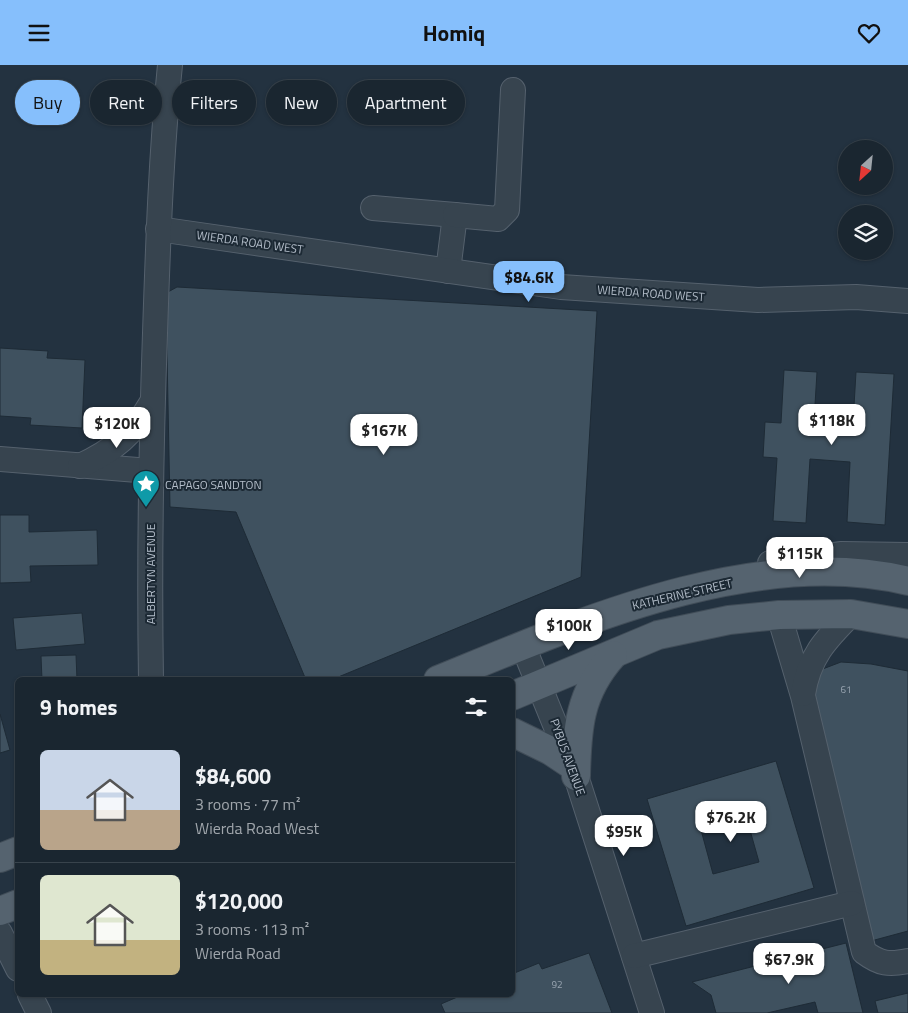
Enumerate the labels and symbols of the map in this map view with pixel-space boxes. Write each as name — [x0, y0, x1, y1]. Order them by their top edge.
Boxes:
north arrow — [838, 140, 892, 195]
street label: WIERDA ROAD WEST — [195, 225, 305, 259]
pin: $84.6K — [488, 261, 570, 303]
street label: WIERDA ROAD WEST — [597, 280, 706, 306]
pin: $118K — [797, 403, 867, 446]
pin: $120K — [82, 407, 152, 449]
pin: $167K — [349, 413, 419, 456]
place icon: CAPAGO SANDTON — [131, 469, 161, 508]
place label: CAPAGO SANDTON — [165, 475, 262, 494]
street label: ALBERTYN AVENUE — [141, 523, 160, 624]
pin: $115K — [765, 537, 835, 579]
street label: KATHERINE STREET — [630, 573, 734, 615]
pin: $100K — [534, 609, 604, 651]
house number: 61 — [840, 682, 852, 697]
street label: PYBUS AVENUE — [545, 716, 591, 798]
pin: $76.2K — [690, 801, 772, 843]
pin: $95K — [594, 815, 654, 857]
pin: $67.9K — [748, 943, 830, 985]
house number: 92 — [551, 977, 563, 992]

